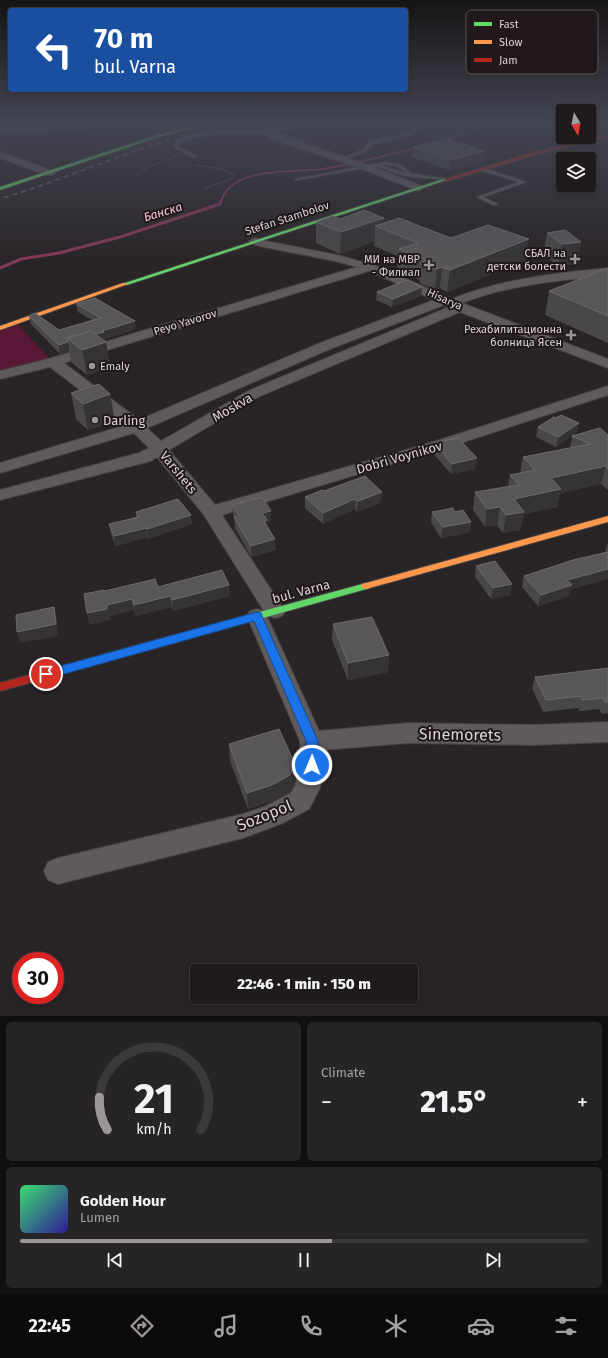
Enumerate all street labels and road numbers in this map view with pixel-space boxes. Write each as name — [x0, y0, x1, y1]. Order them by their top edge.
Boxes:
street label: Stefan Stambolov — [243, 199, 331, 238]
street label: Hisarya — [425, 286, 464, 313]
street label: Peyo Yavorov — [152, 307, 219, 338]
street label: Moskva — [210, 390, 255, 425]
street label: Dobri Voynikov — [355, 438, 444, 477]
street label: Varshets — [157, 448, 200, 497]
street label: bul. Varna — [271, 577, 332, 606]
street label: Sinemorets — [419, 724, 501, 745]
street label: Sozopol — [234, 796, 295, 835]

